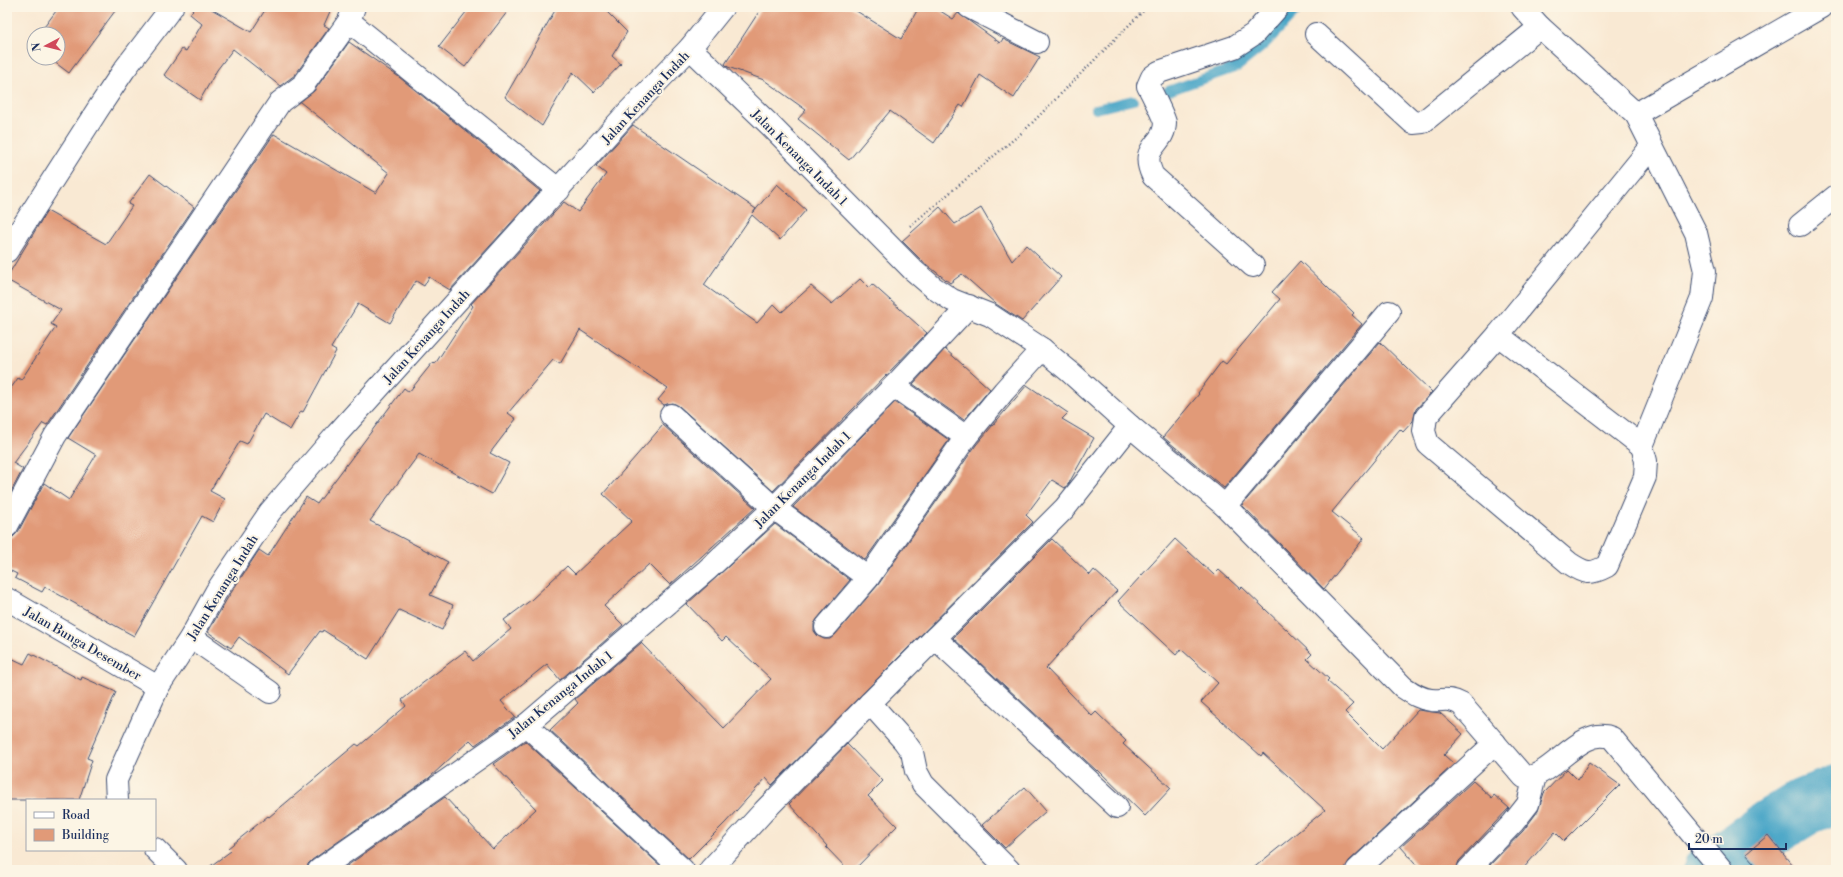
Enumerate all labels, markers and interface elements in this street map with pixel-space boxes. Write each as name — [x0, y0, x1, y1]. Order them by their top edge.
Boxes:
north arrow — [26, 26, 66, 66]
text: N — [30, 42, 45, 52]
street label: Jalan Kenanga Indah — [598, 48, 693, 148]
street label: Jalan Kenanga Indah 1 — [747, 105, 851, 209]
street label: Jalan Kenanga Indah — [380, 286, 473, 388]
street label: Jalan Kenanga Indah 1 — [750, 428, 854, 532]
street label: Jalan Kenanga Indah — [183, 532, 262, 644]
street label: Jalan Bunga Desember — [20, 603, 144, 684]
street label: Jalan Kenanga Indah 1 — [504, 648, 616, 742]
legend — [26, 799, 156, 851]
text: Road — [62, 808, 90, 823]
scale bar — [1689, 825, 1786, 851]
text: Building — [61, 828, 110, 843]
text: 20 m — [1695, 832, 1723, 847]

